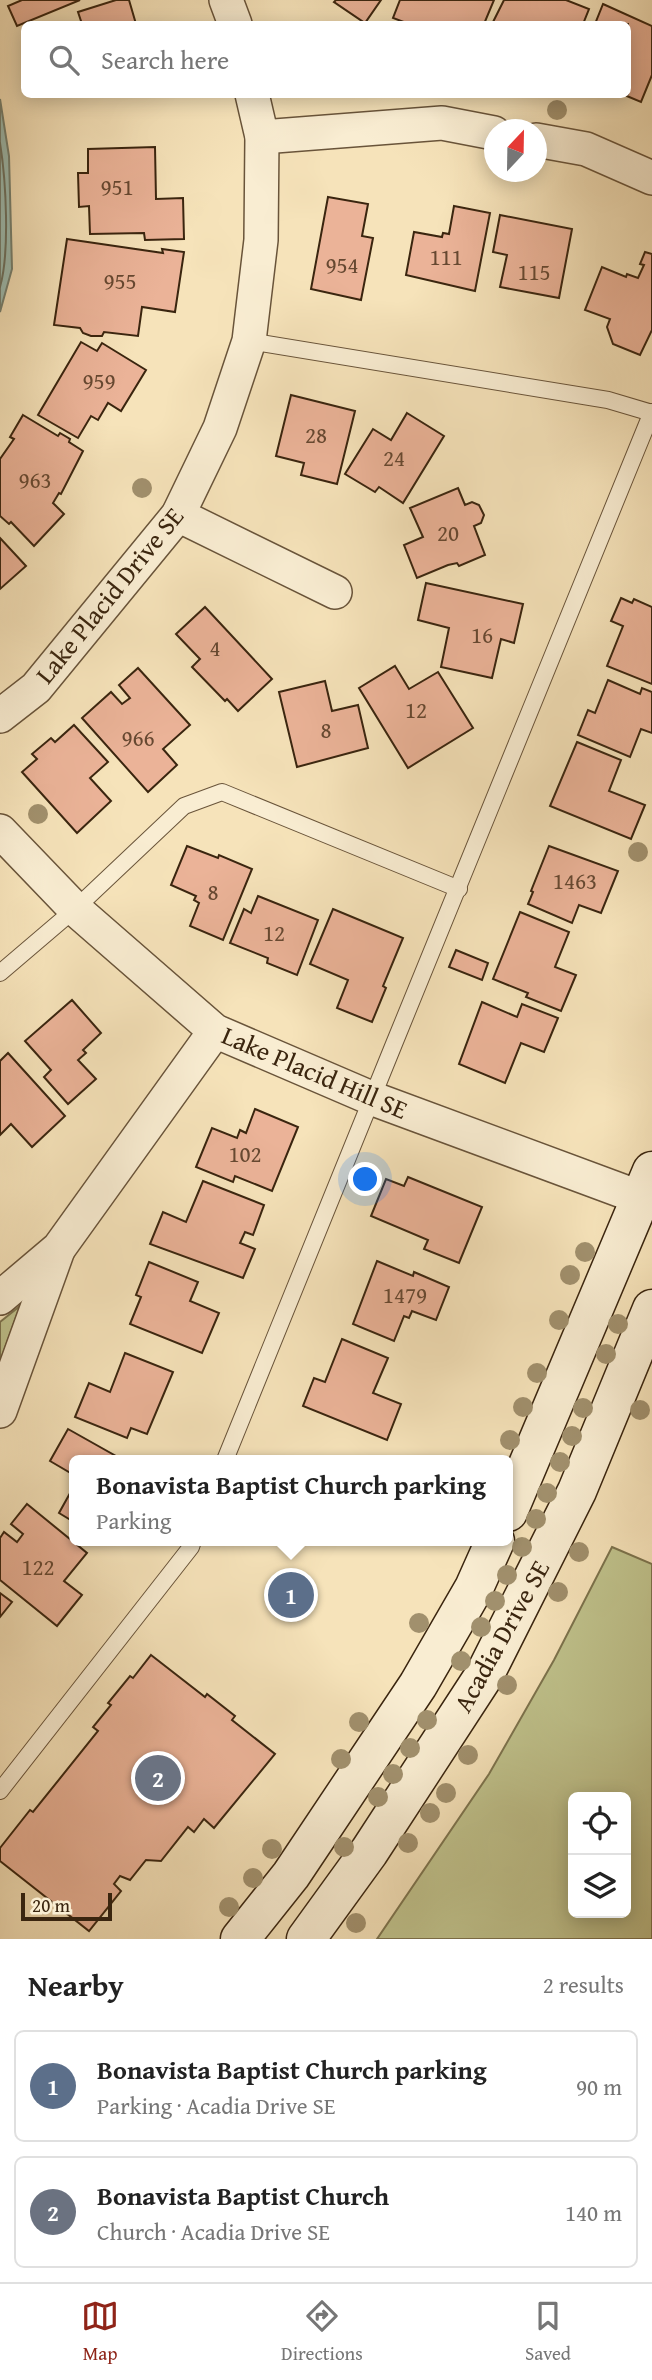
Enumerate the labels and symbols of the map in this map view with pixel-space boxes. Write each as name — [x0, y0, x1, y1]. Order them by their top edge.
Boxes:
north arrow — [484, 119, 547, 182]
house number: 951 — [100, 170, 134, 203]
house number: 111 — [429, 240, 463, 273]
house number: 954 — [325, 248, 359, 281]
house number: 115 — [517, 255, 551, 288]
house number: 955 — [103, 264, 137, 297]
house number: 959 — [82, 364, 116, 397]
house number: 28 — [305, 418, 327, 451]
house number: 24 — [383, 441, 405, 474]
house number: 963 — [18, 463, 52, 496]
street label: Lake Placid Drive SE — [25, 498, 193, 692]
house number: 20 — [437, 516, 459, 549]
house number: 16 — [471, 618, 493, 651]
house number: 4 — [209, 631, 221, 664]
house number: 12 — [405, 693, 427, 726]
house number: 8 — [320, 713, 332, 746]
house number: 966 — [121, 721, 155, 754]
house number: 1463 — [553, 864, 597, 897]
house number: 8 — [207, 875, 219, 908]
house number: 12 — [263, 916, 285, 949]
street label: Lake Placid Hill SE — [216, 1015, 414, 1129]
house number: 102 — [228, 1137, 262, 1170]
your location — [348, 1162, 382, 1196]
house number: 1479 — [383, 1278, 427, 1311]
house number: 122 — [21, 1550, 55, 1583]
street label: Acadia Drive SE — [443, 1553, 559, 1719]
pin: 1 — [268, 1569, 314, 1621]
pin: 2 — [135, 1752, 181, 1804]
scale bar — [21, 1890, 112, 1922]

